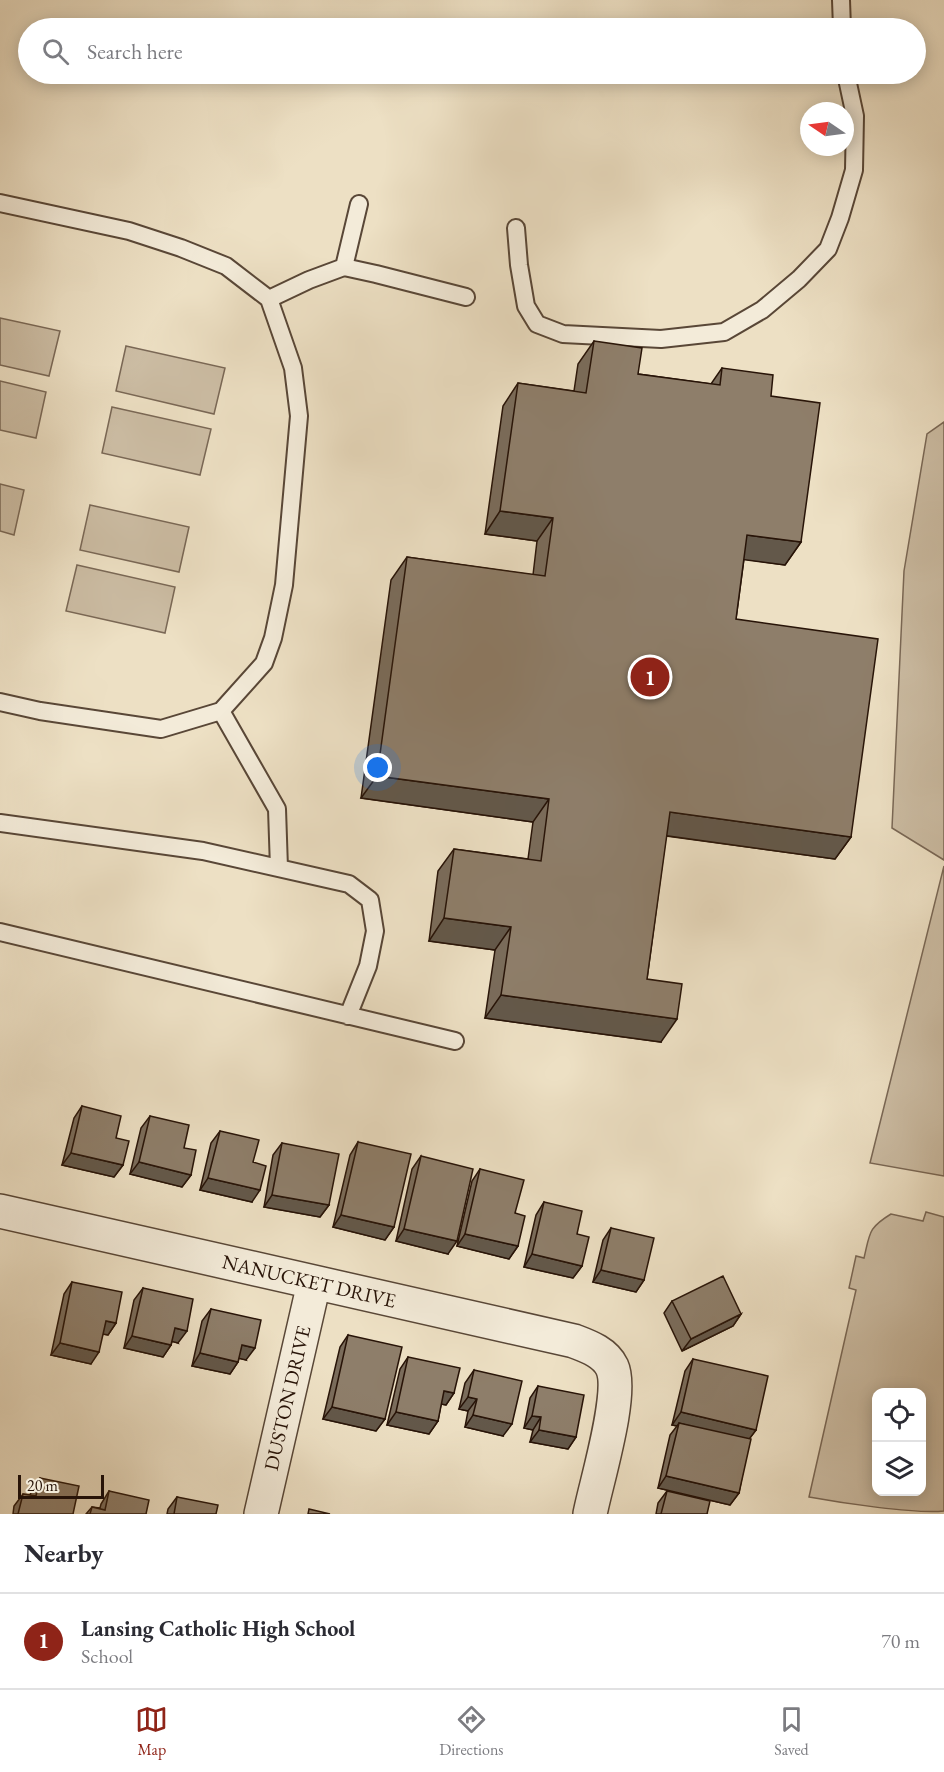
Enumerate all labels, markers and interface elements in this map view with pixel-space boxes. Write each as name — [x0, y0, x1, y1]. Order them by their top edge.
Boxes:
search box — [18, 18, 926, 84]
icon: search — [39, 35, 72, 68]
text: Search here — [87, 37, 182, 66]
north arrow — [800, 102, 854, 156]
pin: 1 — [630, 654, 670, 700]
your location — [363, 753, 392, 782]
street label: NANUCKET DRIVE — [220, 1248, 398, 1314]
street label: DUSTON DRIVE — [258, 1323, 316, 1473]
map controls — [872, 1388, 926, 1496]
button: locate — [872, 1388, 926, 1442]
button: layers — [872, 1442, 926, 1496]
scale bar — [18, 1472, 104, 1500]
text: 20 m — [27, 1475, 58, 1496]
text: Nearby — [24, 1536, 104, 1570]
text: Lansing Catholic High School — [81, 1614, 355, 1643]
text: 1 — [38, 1628, 49, 1654]
text: 70 m — [881, 1628, 920, 1654]
text: School — [81, 1643, 133, 1669]
tab: Map — [135, 1703, 168, 1760]
tab: Directions — [439, 1703, 504, 1760]
tab: Saved — [774, 1703, 809, 1760]

